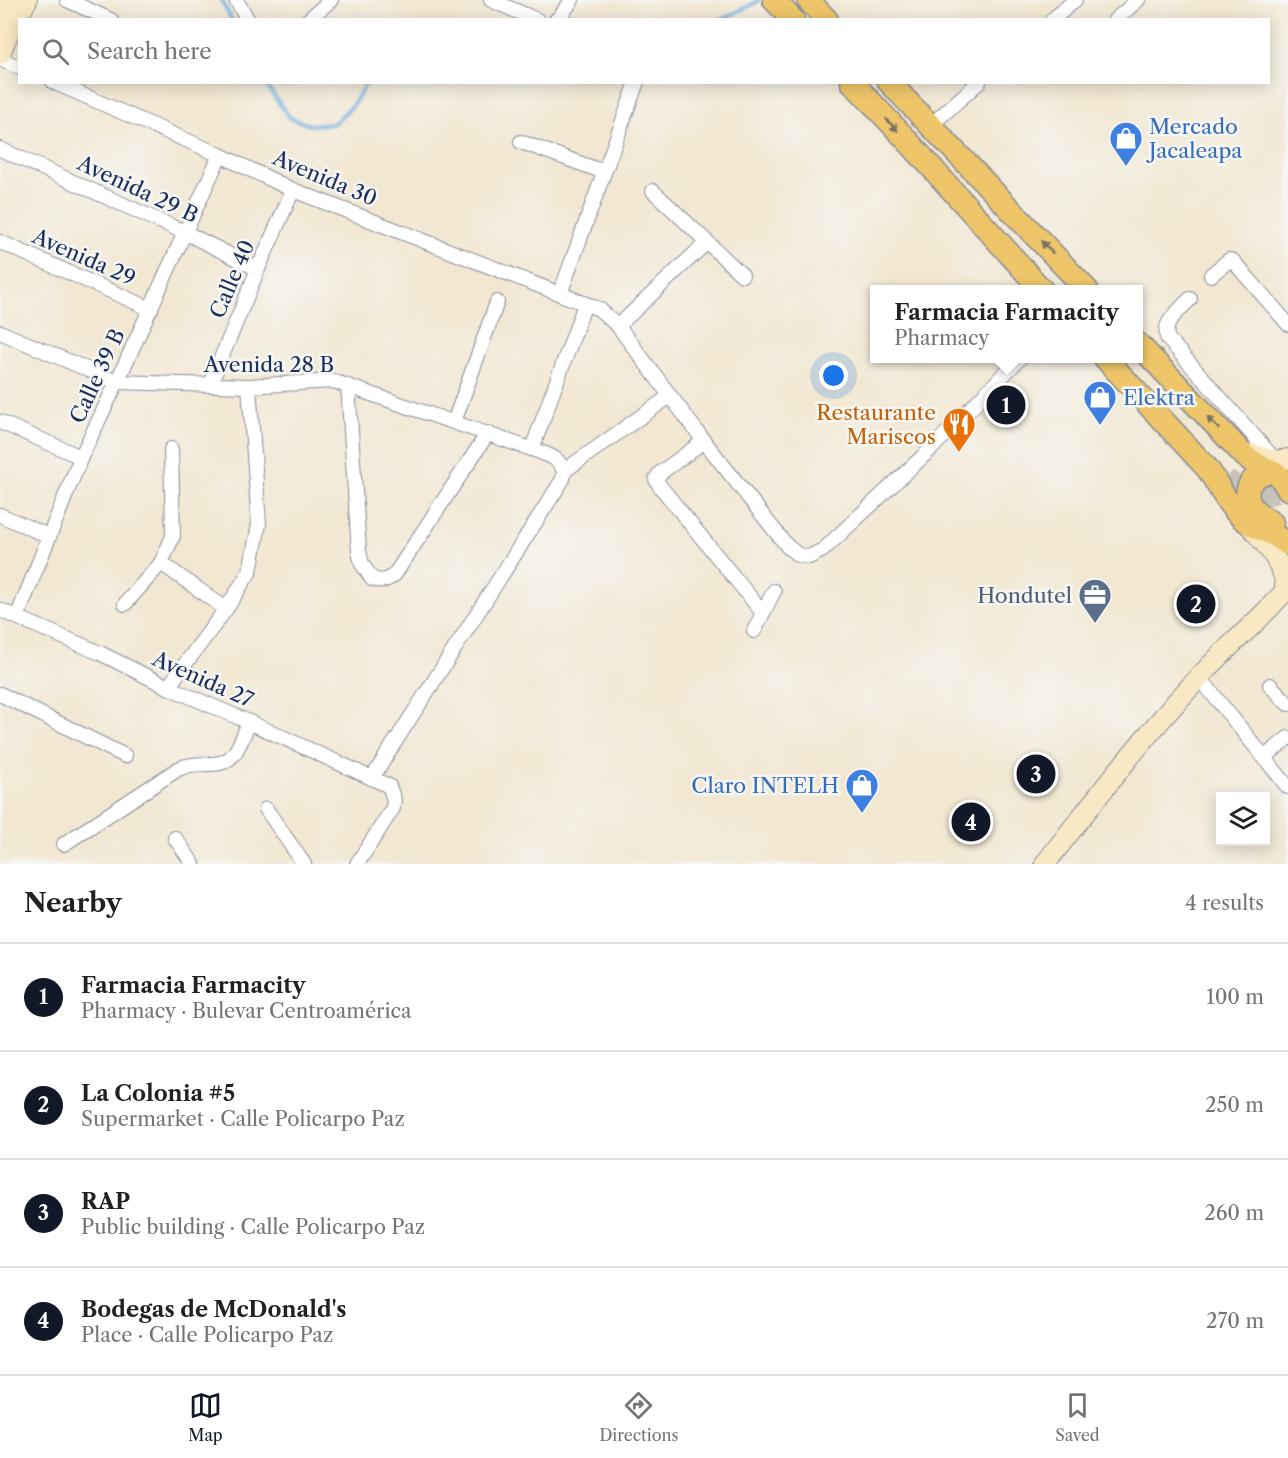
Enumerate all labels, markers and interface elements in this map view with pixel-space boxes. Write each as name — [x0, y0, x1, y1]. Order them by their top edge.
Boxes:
search box — [18, 18, 1270, 84]
icon: search — [39, 35, 72, 68]
text: Search here — [87, 38, 212, 65]
place label: Mercado Jacaleapa — [1146, 114, 1243, 163]
one-way arrow — [885, 118, 899, 132]
shop icon: Mercado Jacaleapa — [1108, 120, 1144, 167]
street label: Avenida 30 — [268, 145, 381, 211]
street label: Avenida 29 B — [73, 150, 202, 228]
street label: Avenida 29 — [28, 223, 139, 291]
street label: Calle 40 — [204, 236, 260, 322]
one-way arrow — [1041, 240, 1054, 255]
popup — [870, 285, 1143, 363]
text: Farmacia Farmacity — [894, 299, 1119, 326]
street label: Calle 39 B — [64, 325, 130, 427]
text: Pharmacy — [894, 326, 989, 350]
street label: Avenida 28 B — [203, 352, 334, 377]
your location — [819, 361, 848, 390]
shop icon: Elektra — [1082, 379, 1118, 426]
pin: 1 — [986, 382, 1026, 428]
place label: Elektra — [1123, 385, 1196, 410]
place label: Restaurante Mariscos — [816, 400, 936, 449]
restaurant icon: Restaurante Mariscos — [941, 406, 977, 453]
one-way arrow — [1206, 416, 1220, 431]
office icon: Hondutel — [1077, 577, 1113, 624]
pin: 2 — [1176, 582, 1216, 626]
place label: Hondutel — [977, 583, 1072, 608]
street label: Avenida 27 — [148, 645, 258, 713]
pin: 3 — [1016, 752, 1056, 796]
shop icon: Claro INTELH — [844, 767, 880, 814]
place label: Claro INTELH — [691, 773, 839, 798]
map controls — [1216, 792, 1270, 846]
button: layers — [1216, 792, 1270, 846]
pin: 4 — [952, 800, 990, 844]
text: Nearby — [24, 887, 122, 919]
text: 4 results — [1185, 891, 1264, 915]
text: Farmacia Farmacity — [81, 972, 306, 999]
text: 1 — [39, 985, 48, 1009]
text: 100 m — [1206, 985, 1264, 1009]
text: Pharmacy · Bulevar Centroamérica — [81, 999, 412, 1023]
text: La Colonia #5 — [81, 1080, 235, 1107]
text: 2 — [38, 1093, 49, 1117]
text: 250 m — [1205, 1093, 1264, 1117]
text: Supermarket · Calle Policarpo Paz — [81, 1107, 405, 1131]
text: RAP — [81, 1188, 130, 1215]
text: 3 — [38, 1201, 49, 1225]
text: 260 m — [1204, 1201, 1264, 1225]
text: Public building · Calle Policarpo Paz — [81, 1215, 425, 1239]
text: Bodegas de McDonald's — [81, 1296, 347, 1323]
text: 4 — [38, 1309, 49, 1333]
text: 270 m — [1206, 1309, 1264, 1333]
text: Place · Calle Policarpo Paz — [81, 1323, 333, 1347]
tab: Map — [188, 1389, 223, 1445]
tab: Directions — [599, 1389, 678, 1445]
tab: Saved — [1055, 1389, 1100, 1445]

